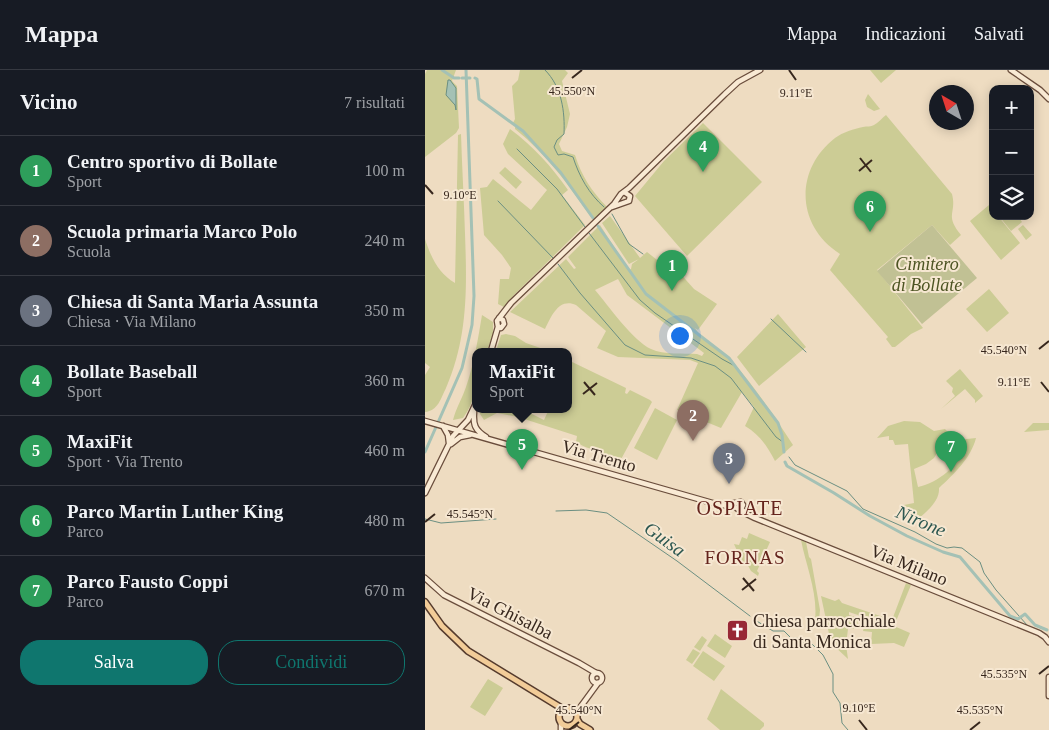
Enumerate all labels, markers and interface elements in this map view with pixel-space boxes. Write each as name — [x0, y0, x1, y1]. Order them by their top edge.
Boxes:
text: Mappa — [25, 21, 98, 47]
text: Mappa — [787, 24, 837, 44]
text: Indicazioni — [865, 24, 946, 44]
text: Salvati — [974, 24, 1024, 44]
text: 45.550°N — [549, 84, 596, 98]
north arrow — [929, 85, 974, 130]
map controls — [989, 85, 1034, 220]
button: + — [989, 85, 1034, 130]
text: 9.11°E — [780, 86, 812, 100]
text: Vicino — [20, 90, 78, 114]
text: 7 risultati — [344, 94, 405, 111]
button: − — [989, 130, 1034, 175]
pin: 4 — [687, 131, 719, 172]
text: Centro sportivo di Bollate — [67, 151, 277, 172]
text: 1 — [32, 162, 40, 179]
text: 100 m — [365, 162, 405, 179]
text: Sport — [67, 173, 102, 190]
button: layers — [989, 175, 1034, 220]
text: 9.10°E — [443, 188, 477, 202]
pin: 6 — [854, 191, 886, 232]
text: Scuola primaria Marco Polo — [67, 221, 297, 242]
text: 2 — [32, 232, 40, 249]
text: 240 m — [365, 232, 405, 249]
text: Scuola — [67, 243, 111, 260]
pin: 1 — [656, 250, 688, 291]
park label: Cimitero di Bollate — [892, 254, 962, 295]
text: Chiesa di Santa Maria Assunta — [67, 291, 318, 312]
text: 3 — [32, 302, 40, 319]
text: 350 m — [365, 302, 405, 319]
text: Chiesa · Via Milano — [67, 313, 196, 330]
your location — [667, 323, 693, 349]
text: 45.540°N — [981, 343, 1028, 357]
popup — [472, 348, 572, 413]
text: Bollate Baseball — [67, 361, 197, 382]
text: MaxiFit — [489, 361, 555, 382]
text: 4 — [32, 372, 40, 389]
text: 360 m — [365, 372, 405, 389]
text: 9.11°E — [998, 375, 1030, 389]
text: Sport — [67, 383, 102, 400]
text: Sport — [489, 383, 524, 400]
pin: 2 — [677, 400, 709, 441]
pin: 5 — [506, 429, 538, 470]
text: MaxiFit — [67, 431, 132, 452]
pin: 7 — [935, 431, 967, 472]
street label: Via Trento — [560, 436, 638, 476]
text: 5 — [32, 442, 40, 459]
text: 460 m — [365, 442, 405, 459]
pin: 3 — [713, 443, 745, 484]
text: Sport · Via Trento — [67, 453, 183, 470]
district label: OSPIATE — [696, 497, 784, 519]
text: Parco Martin Luther King — [67, 501, 283, 522]
water label: Nirone — [892, 501, 949, 541]
text: 45.545°N — [447, 507, 494, 521]
text: 6 — [32, 512, 40, 529]
text: 480 m — [365, 512, 405, 529]
water label: Guisa — [640, 517, 690, 561]
text: Parco — [67, 523, 103, 540]
street label: Via Milano — [868, 540, 950, 590]
district label: FORNAS — [705, 547, 785, 568]
text: Parco Fausto Coppi — [67, 571, 228, 592]
text: 7 — [32, 582, 40, 599]
text: 670 m — [365, 582, 405, 599]
street label: Via Ghisalba — [464, 583, 556, 643]
text: Parco — [67, 593, 103, 610]
place label: Chiesa parrocchiale di Santa Monica — [753, 611, 895, 652]
church icon: Chiesa parrocchiale di Santa Monica — [725, 619, 749, 643]
button: Salva — [20, 640, 208, 685]
button: Condividi — [218, 640, 405, 685]
text: 45.535°N — [981, 667, 1028, 681]
text: 9.10°E — [842, 701, 876, 715]
text: 45.540°N — [556, 703, 603, 717]
text: 45.535°N — [957, 703, 1004, 717]

